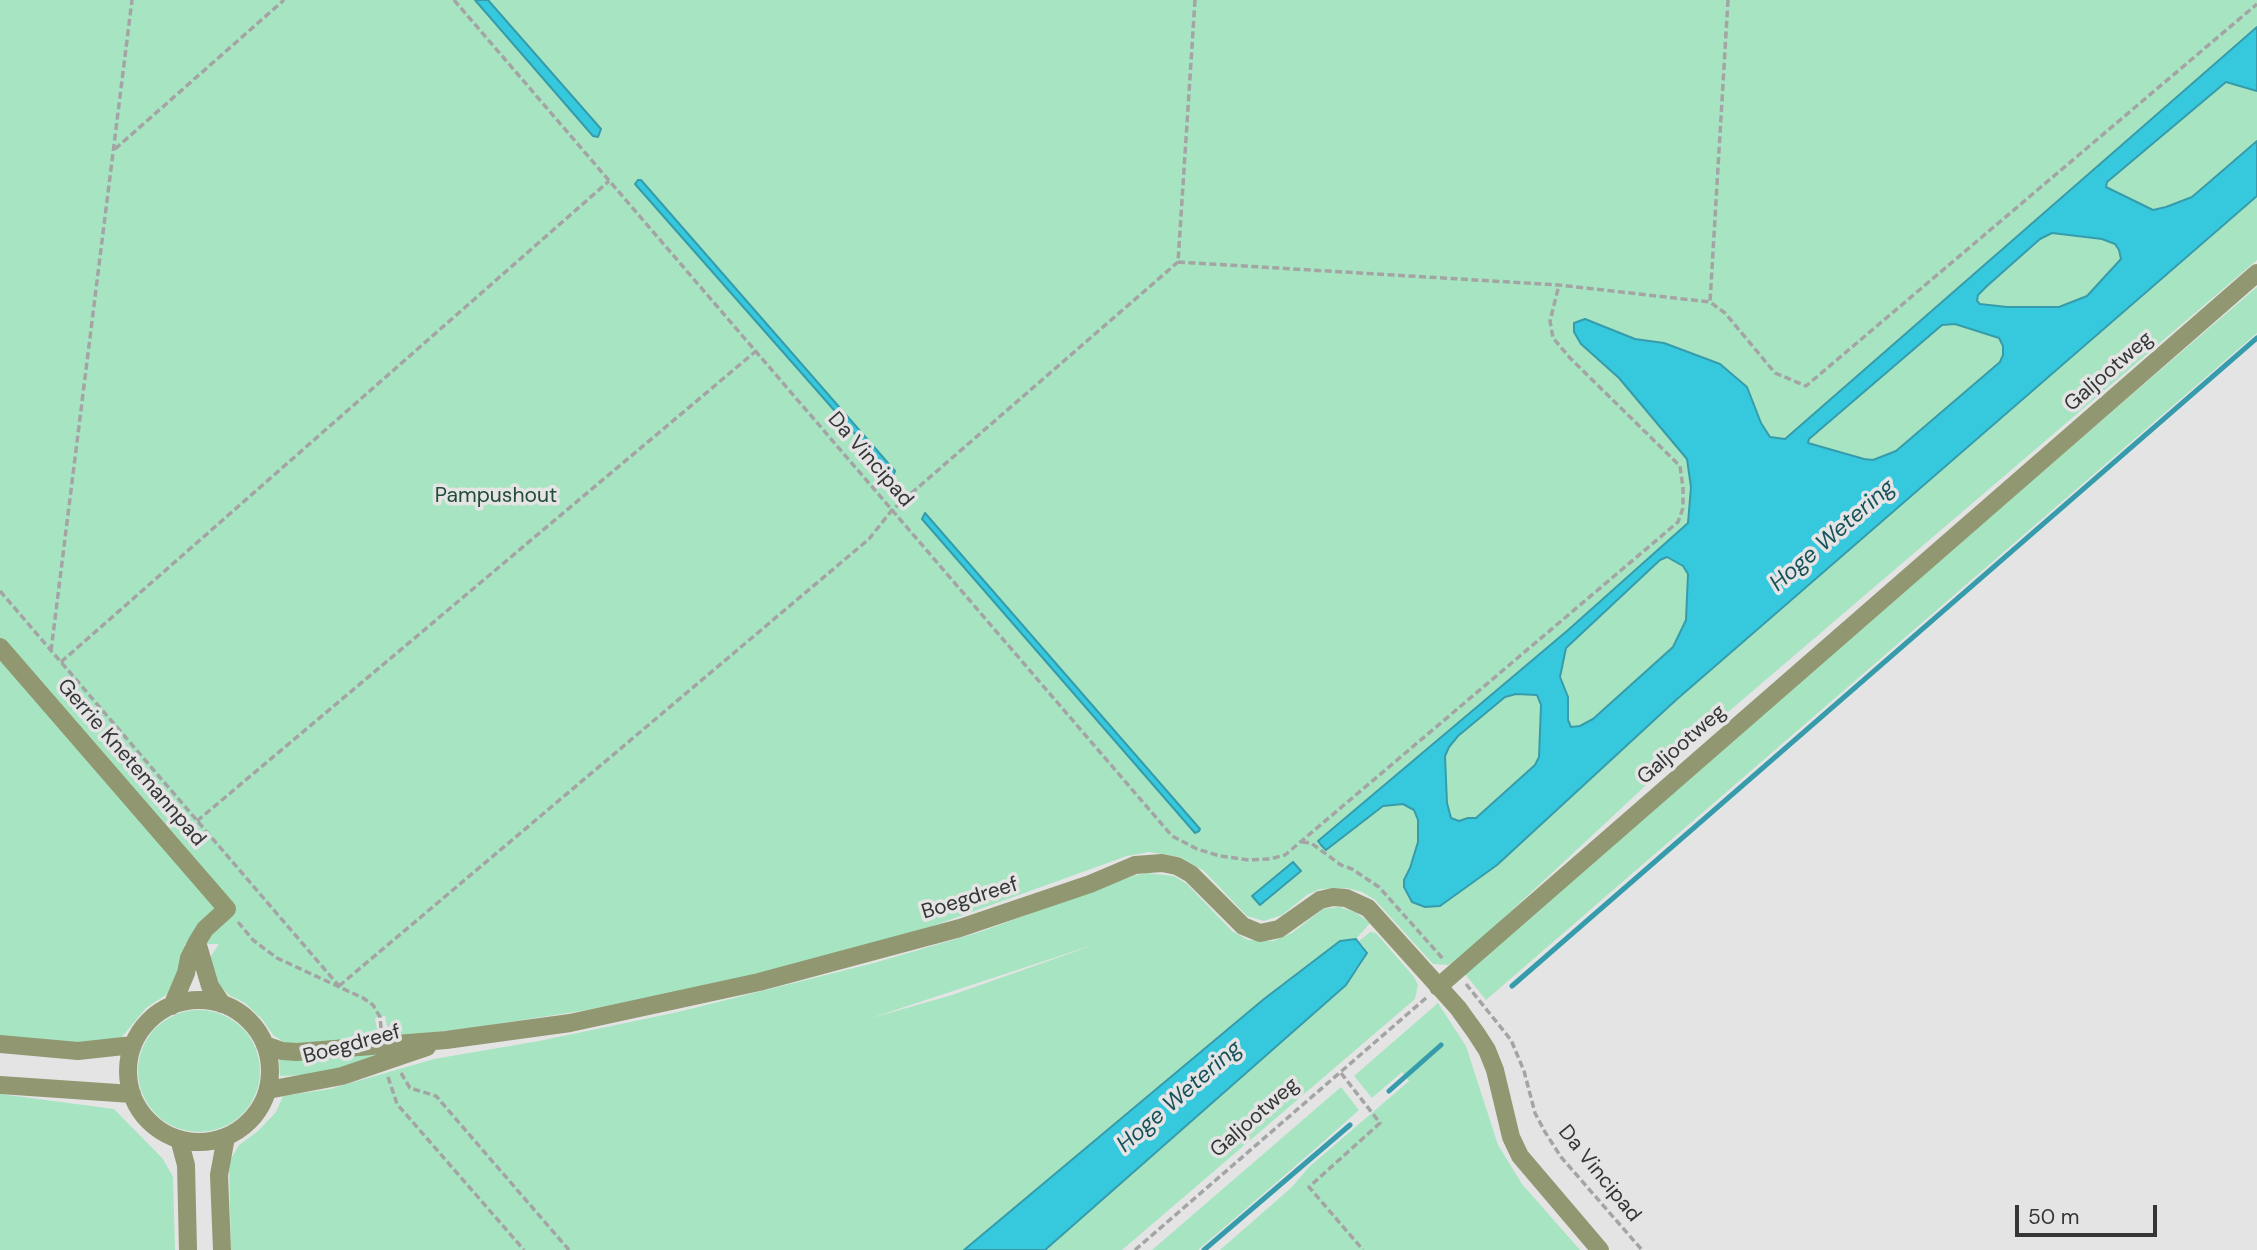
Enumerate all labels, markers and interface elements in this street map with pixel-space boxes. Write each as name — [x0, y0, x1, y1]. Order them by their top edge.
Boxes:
street label: Galjootweg — [2060, 327, 2158, 417]
street label: Da Vincipad — [822, 407, 918, 513]
water label: Hoge Wetering — [1765, 474, 1901, 598]
park label: Pampushout — [435, 483, 557, 509]
street label: Gerrie Knetemannpad — [51, 674, 211, 852]
street label: Galjootweg — [1633, 700, 1731, 790]
street label: Boegdreef — [919, 872, 1021, 926]
street label: Boegdreef — [301, 1020, 403, 1070]
water label: Hoge Wetering — [1112, 1035, 1248, 1159]
street label: Galjootweg — [1206, 1073, 1304, 1163]
street label: Da Vincipad — [1552, 1120, 1646, 1228]
scale bar — [2019, 1190, 2161, 1234]
text: 50 m — [2028, 1203, 2079, 1231]

